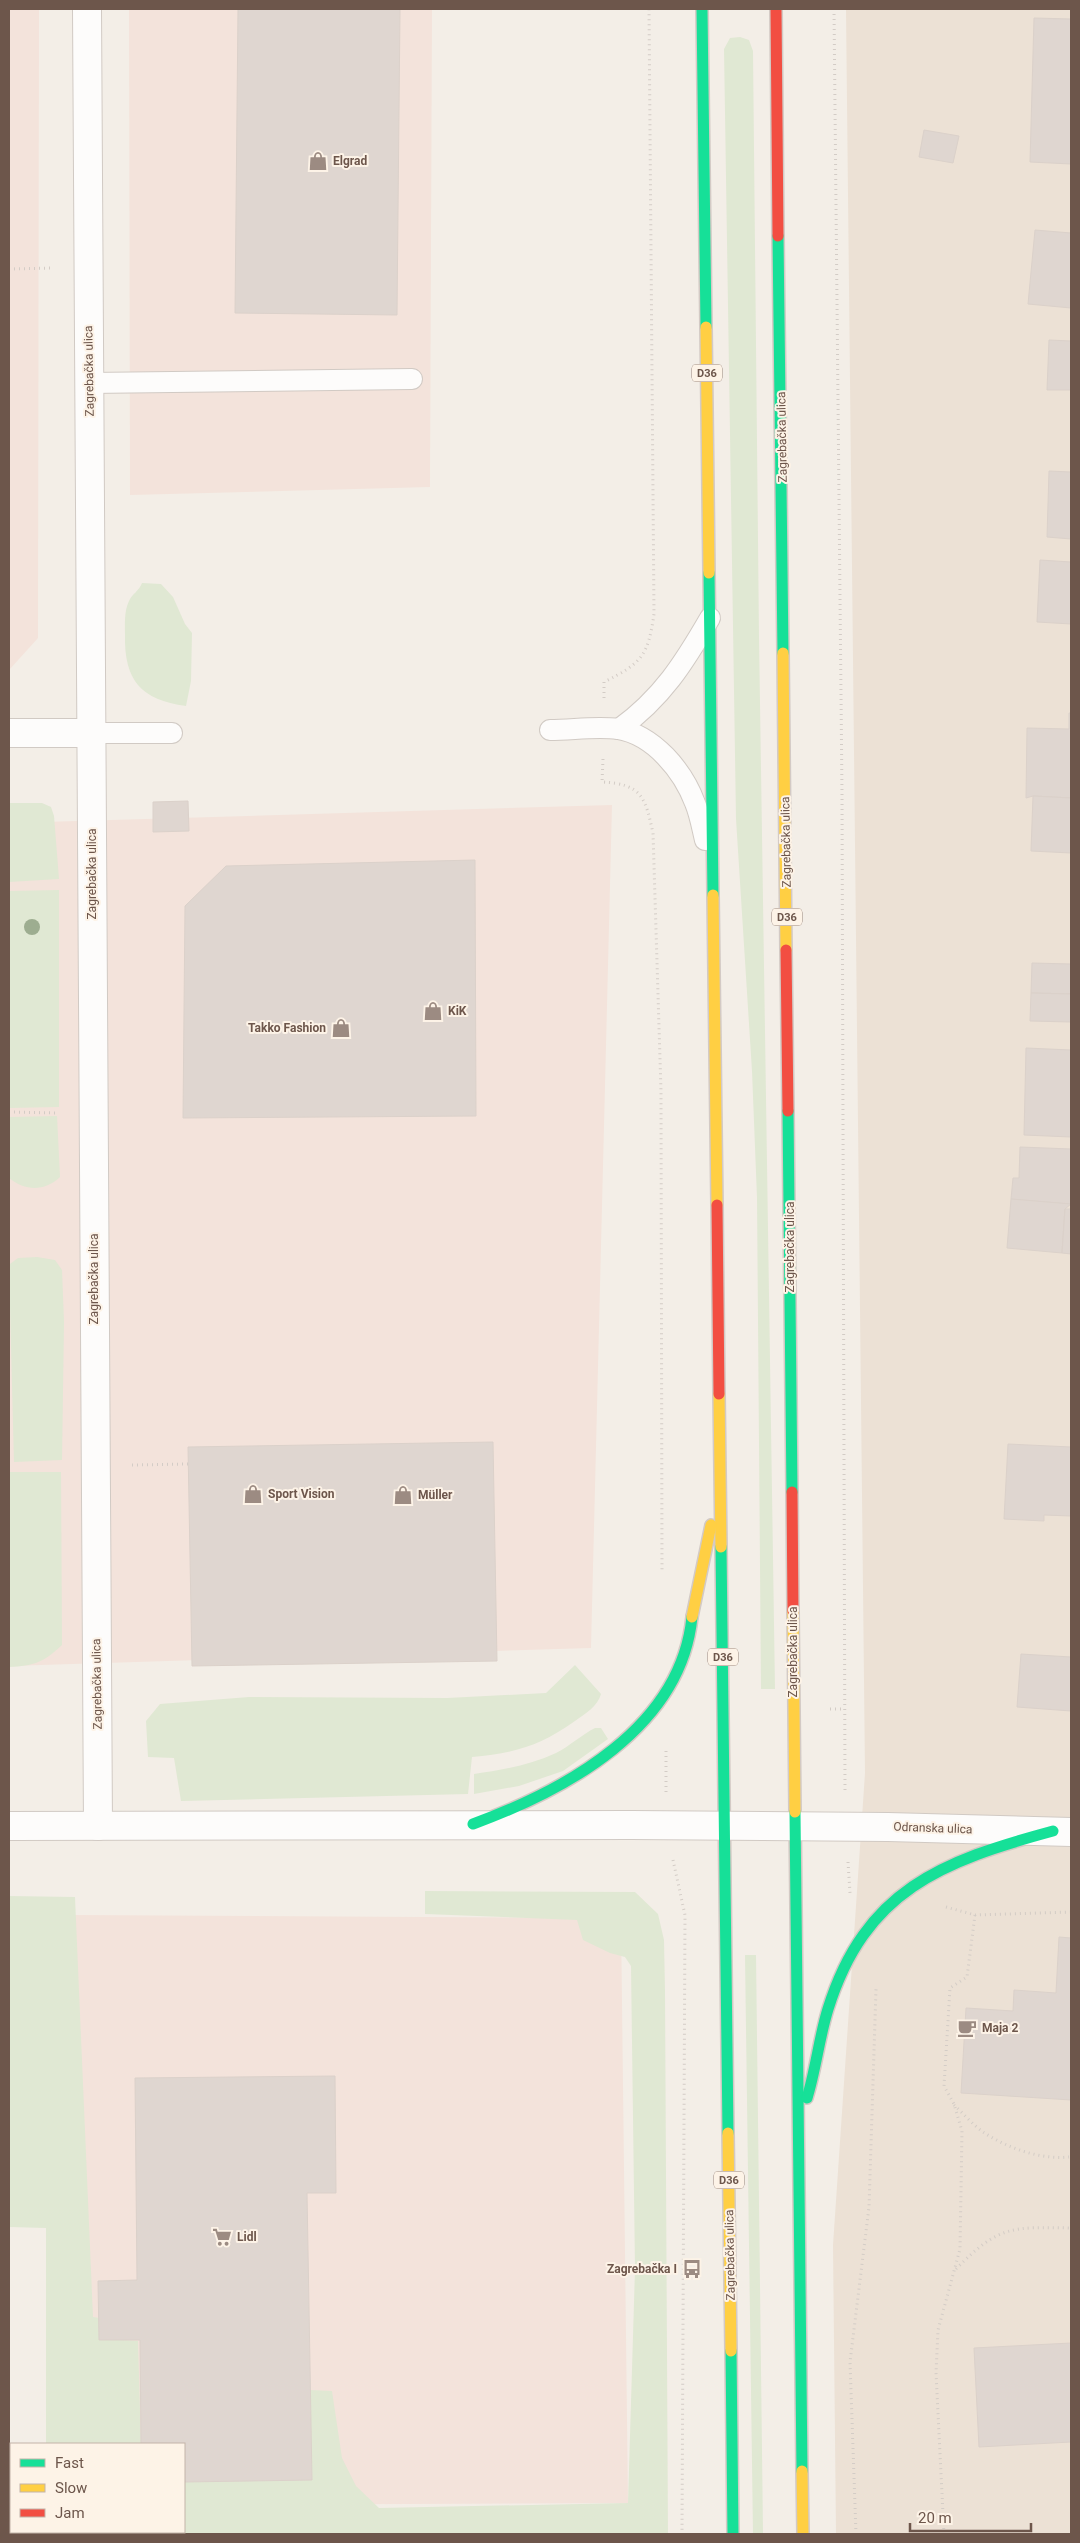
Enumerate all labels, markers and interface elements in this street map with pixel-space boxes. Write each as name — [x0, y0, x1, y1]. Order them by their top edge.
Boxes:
shop icon: Elgrad — [307, 150, 329, 172]
place label: Elgrad — [333, 154, 367, 168]
street label: Zagrebačka ulica — [81, 325, 97, 417]
road number: D36 — [692, 364, 722, 382]
street label: Zagrebačka ulica — [774, 391, 790, 483]
street label: Zagrebačka ulica — [778, 796, 794, 888]
street label: Zagrebačka ulica — [85, 828, 99, 920]
road number: D36 — [772, 909, 802, 926]
shop icon: KiK — [422, 1000, 444, 1022]
place label: KiK — [448, 1004, 467, 1018]
shop icon: Takko Fashion — [330, 1017, 352, 1039]
place label: Takko Fashion — [248, 1021, 326, 1035]
street label: Zagrebačka ulica — [783, 1201, 797, 1293]
street label: Zagrebačka ulica — [87, 1233, 101, 1325]
shop icon: Sport Vision — [242, 1483, 264, 1505]
shop icon: Müller — [392, 1484, 414, 1506]
place label: Sport Vision — [268, 1487, 335, 1501]
place label: Müller — [418, 1488, 453, 1502]
street label: Zagrebačka ulica — [786, 1606, 800, 1698]
street label: Zagrebačka ulica — [89, 1638, 105, 1730]
road number: D36 — [708, 1648, 738, 1665]
street label: Odranska ulica — [893, 1820, 973, 1836]
cafe icon: Maja 2 — [956, 2017, 978, 2039]
place label: Maja 2 — [982, 2021, 1018, 2035]
road number: D36 — [714, 2172, 744, 2188]
street label: Zagrebačka ulica — [722, 2209, 738, 2301]
supermarket icon: Lidl — [211, 2226, 233, 2248]
place label: Lidl — [237, 2230, 257, 2244]
bus stop icon: Zagrebačka I — [681, 2258, 703, 2280]
place label: Zagrebačka I — [607, 2262, 677, 2276]
legend — [10, 2443, 185, 2533]
text: Fast — [55, 2454, 84, 2472]
text: Slow — [55, 2479, 87, 2497]
scale bar — [910, 2500, 1031, 2532]
text: Jam — [55, 2504, 85, 2522]
text: 20 m — [918, 2509, 952, 2527]

